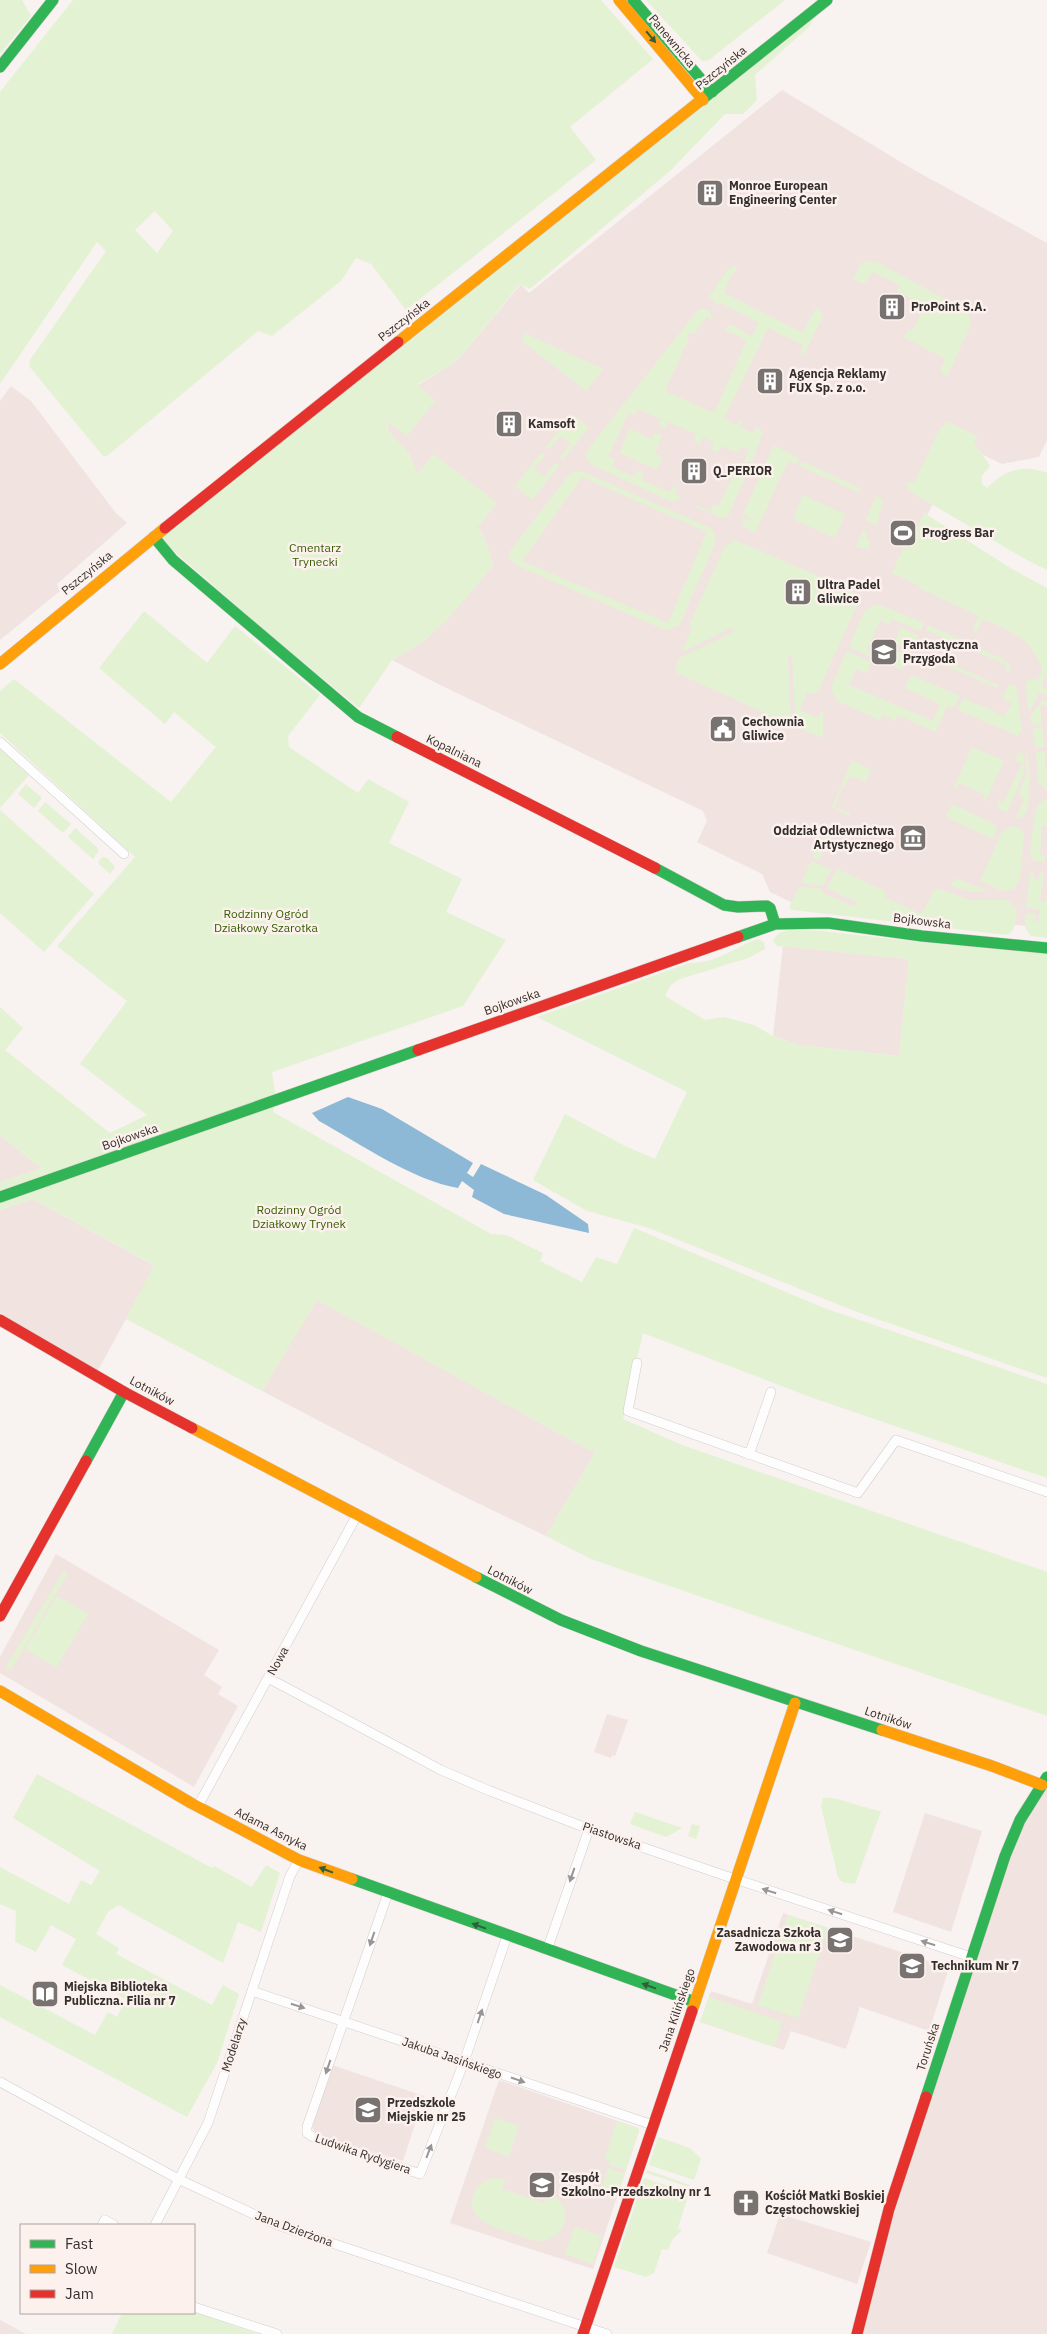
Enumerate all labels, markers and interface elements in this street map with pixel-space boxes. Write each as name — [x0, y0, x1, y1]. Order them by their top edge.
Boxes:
street label: Panewnicka — [646, 11, 699, 71]
one-way arrow — [645, 31, 656, 44]
street label: Pszczyńska — [692, 42, 750, 93]
building icon: Monroe European Engineering Center — [695, 178, 725, 208]
place label: Monroe European Engineering Center — [729, 178, 837, 207]
building icon: ProPoint S.A. — [877, 292, 907, 322]
street label: Pszczyńska — [375, 294, 433, 344]
place label: ProPoint S.A. — [911, 299, 986, 314]
building icon: Agencja Reklamy FUX Sp. z o.o. — [755, 366, 785, 396]
place label: Agencja Reklamy FUX Sp. z o.o. — [789, 366, 887, 395]
building icon: Kamsoft — [494, 409, 524, 439]
place label: Kamsoft — [528, 416, 576, 431]
building icon: Q_PERIOR — [679, 456, 709, 486]
place label: Q_PERIOR — [713, 463, 772, 478]
sports icon: Progress Bar — [888, 518, 918, 548]
place label: Progress Bar — [922, 525, 994, 540]
park label: Cmentarz Trynecki — [289, 540, 341, 569]
street label: Pszczyńska — [58, 547, 116, 598]
building icon: Ultra Padel Gliwice — [783, 577, 813, 607]
place label: Ultra Padel Gliwice — [817, 577, 880, 606]
school or university icon: Fantastyczna Przygoda — [869, 637, 899, 667]
place label: Fantastyczna Przygoda — [903, 637, 978, 666]
public building icon: Cechownia Gliwice — [708, 714, 738, 744]
place label: Cechownia Gliwice — [742, 714, 804, 743]
street label: Kopalniana — [424, 731, 485, 771]
place label: Oddział Odlewnictwa Artystycznego — [773, 823, 894, 852]
museum icon: Oddział Odlewnictwa Artystycznego — [898, 823, 928, 853]
park label: Rodzinny Ogród Działkowy Szarotka — [214, 906, 319, 935]
street label: Bojkowska — [892, 910, 952, 932]
street label: Bojkowska — [482, 985, 542, 1018]
street label: Bojkowska — [100, 1120, 160, 1153]
park label: Rodzinny Ogród Działkowy Trynek — [252, 1202, 347, 1231]
street label: Lotników — [127, 1373, 177, 1409]
street label: Lotników — [485, 1562, 535, 1597]
street label: Nowa — [264, 1643, 292, 1678]
street label: Lotników — [863, 1703, 914, 1732]
street label: Adama Asnyka — [232, 1804, 311, 1854]
street label: Piastowska — [581, 1819, 644, 1853]
one-way arrow — [319, 1866, 334, 1873]
one-way arrow — [568, 1867, 576, 1882]
one-way arrow — [761, 1886, 776, 1894]
one-way arrow — [827, 1908, 842, 1916]
one-way arrow — [471, 1922, 486, 1930]
place label: Zasadnicza Szkoła Zawodowa nr 3 — [716, 1925, 821, 1954]
school or university icon: Zasadnicza Szkoła Zawodowa nr 3 — [825, 1925, 855, 1955]
one-way arrow — [368, 1931, 375, 1946]
one-way arrow — [920, 1939, 935, 1947]
school or university icon: Technikum Nr 7 — [897, 1951, 927, 1981]
place label: Technikum Nr 7 — [931, 1958, 1019, 1973]
street label: Jana Kilińskiego — [655, 1966, 698, 2053]
library icon: Miejska Biblioteka Publiczna. Filia nr 7 — [30, 1979, 60, 2009]
place label: Miejska Biblioteka Publiczna. Filia nr 7 — [64, 1979, 176, 2008]
one-way arrow — [641, 1982, 656, 1990]
one-way arrow — [291, 2002, 306, 2010]
one-way arrow — [477, 2008, 484, 2023]
street label: Modelarzy — [218, 2016, 249, 2074]
street label: Toruńska — [913, 2020, 942, 2073]
street label: Jakuba Jasińskiego — [400, 2033, 504, 2082]
one-way arrow — [323, 2059, 331, 2074]
one-way arrow — [511, 2077, 526, 2084]
school or university icon: Przedszkole Miejskie nr 25 — [353, 2095, 383, 2125]
place label: Przedszkole Miejskie nr 25 — [387, 2095, 466, 2124]
street label: Ludwika Rydygiera — [313, 2130, 414, 2177]
one-way arrow — [425, 2143, 433, 2158]
school or university icon: Zespół Szkolno-Przedszkolny nr 1 — [527, 2170, 557, 2200]
place label: Zespół Szkolno-Przedszkolny nr 1 — [561, 2170, 711, 2199]
church icon: Kościół Matki Boskiej Częstochowskiej — [731, 2188, 761, 2218]
place label: Kościół Matki Boskiej Częstochowskiej — [765, 2188, 885, 2217]
street label: Jana Dzierżona — [253, 2208, 336, 2250]
legend — [20, 2224, 195, 2314]
text: Fast — [65, 2234, 93, 2253]
text: Slow — [65, 2259, 98, 2278]
text: Jam — [65, 2284, 94, 2303]

